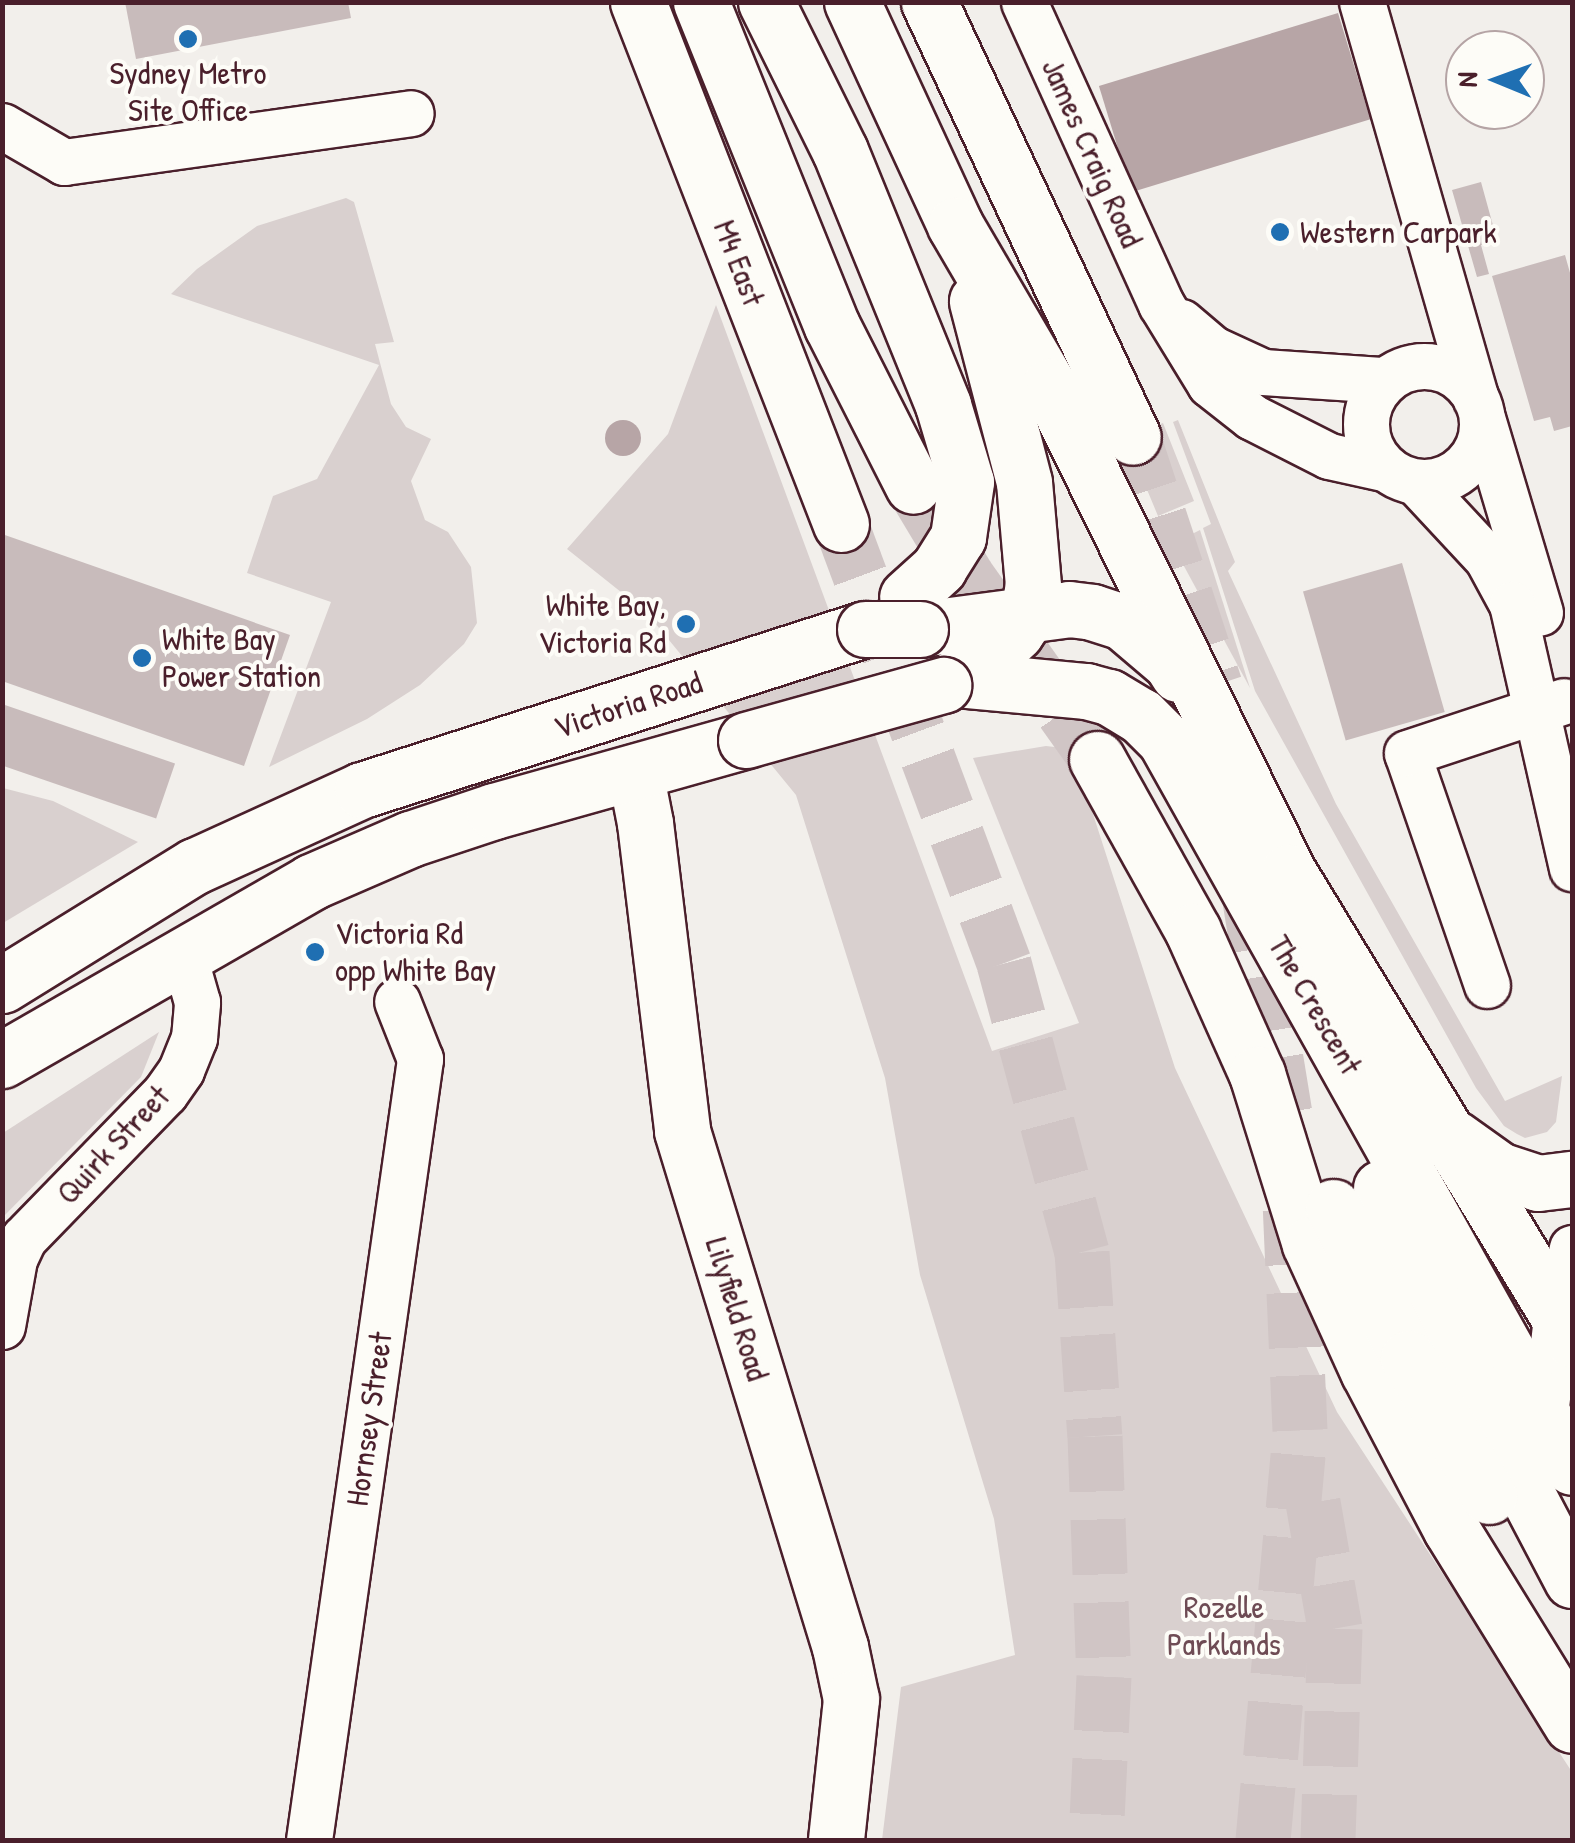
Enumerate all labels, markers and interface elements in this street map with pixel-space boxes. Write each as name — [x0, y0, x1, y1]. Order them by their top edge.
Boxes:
marker: Sydney Metro Site Office — [177, 28, 199, 50]
north arrow — [1445, 30, 1545, 130]
street label: James Craig Road — [1033, 53, 1151, 253]
place label: Sydney Metro Site Office — [110, 55, 266, 130]
text: N — [1448, 72, 1486, 87]
place label: Western Carpark — [1300, 213, 1497, 251]
street label: M4 East — [705, 215, 773, 311]
marker: Western Carpark — [1269, 221, 1291, 243]
place label: White Bay, Victoria Rd — [538, 587, 666, 662]
marker: White Bay, Victoria Rd — [675, 613, 697, 635]
place label: White Bay Power Station — [162, 621, 321, 696]
marker: White Bay Power Station — [131, 647, 153, 669]
street label: Victoria Road — [549, 663, 707, 747]
place label: Victoria Rd opp White Bay — [335, 915, 496, 990]
street label: The Crescent — [1260, 929, 1370, 1081]
marker: Victoria Rd opp White Bay — [304, 941, 326, 963]
street label: Quirk Street — [48, 1078, 178, 1212]
street label: Lilyfield Road — [697, 1233, 777, 1385]
street label: Hornsey Street — [338, 1330, 400, 1508]
park label: Rozelle Parklands — [1167, 1589, 1281, 1664]

